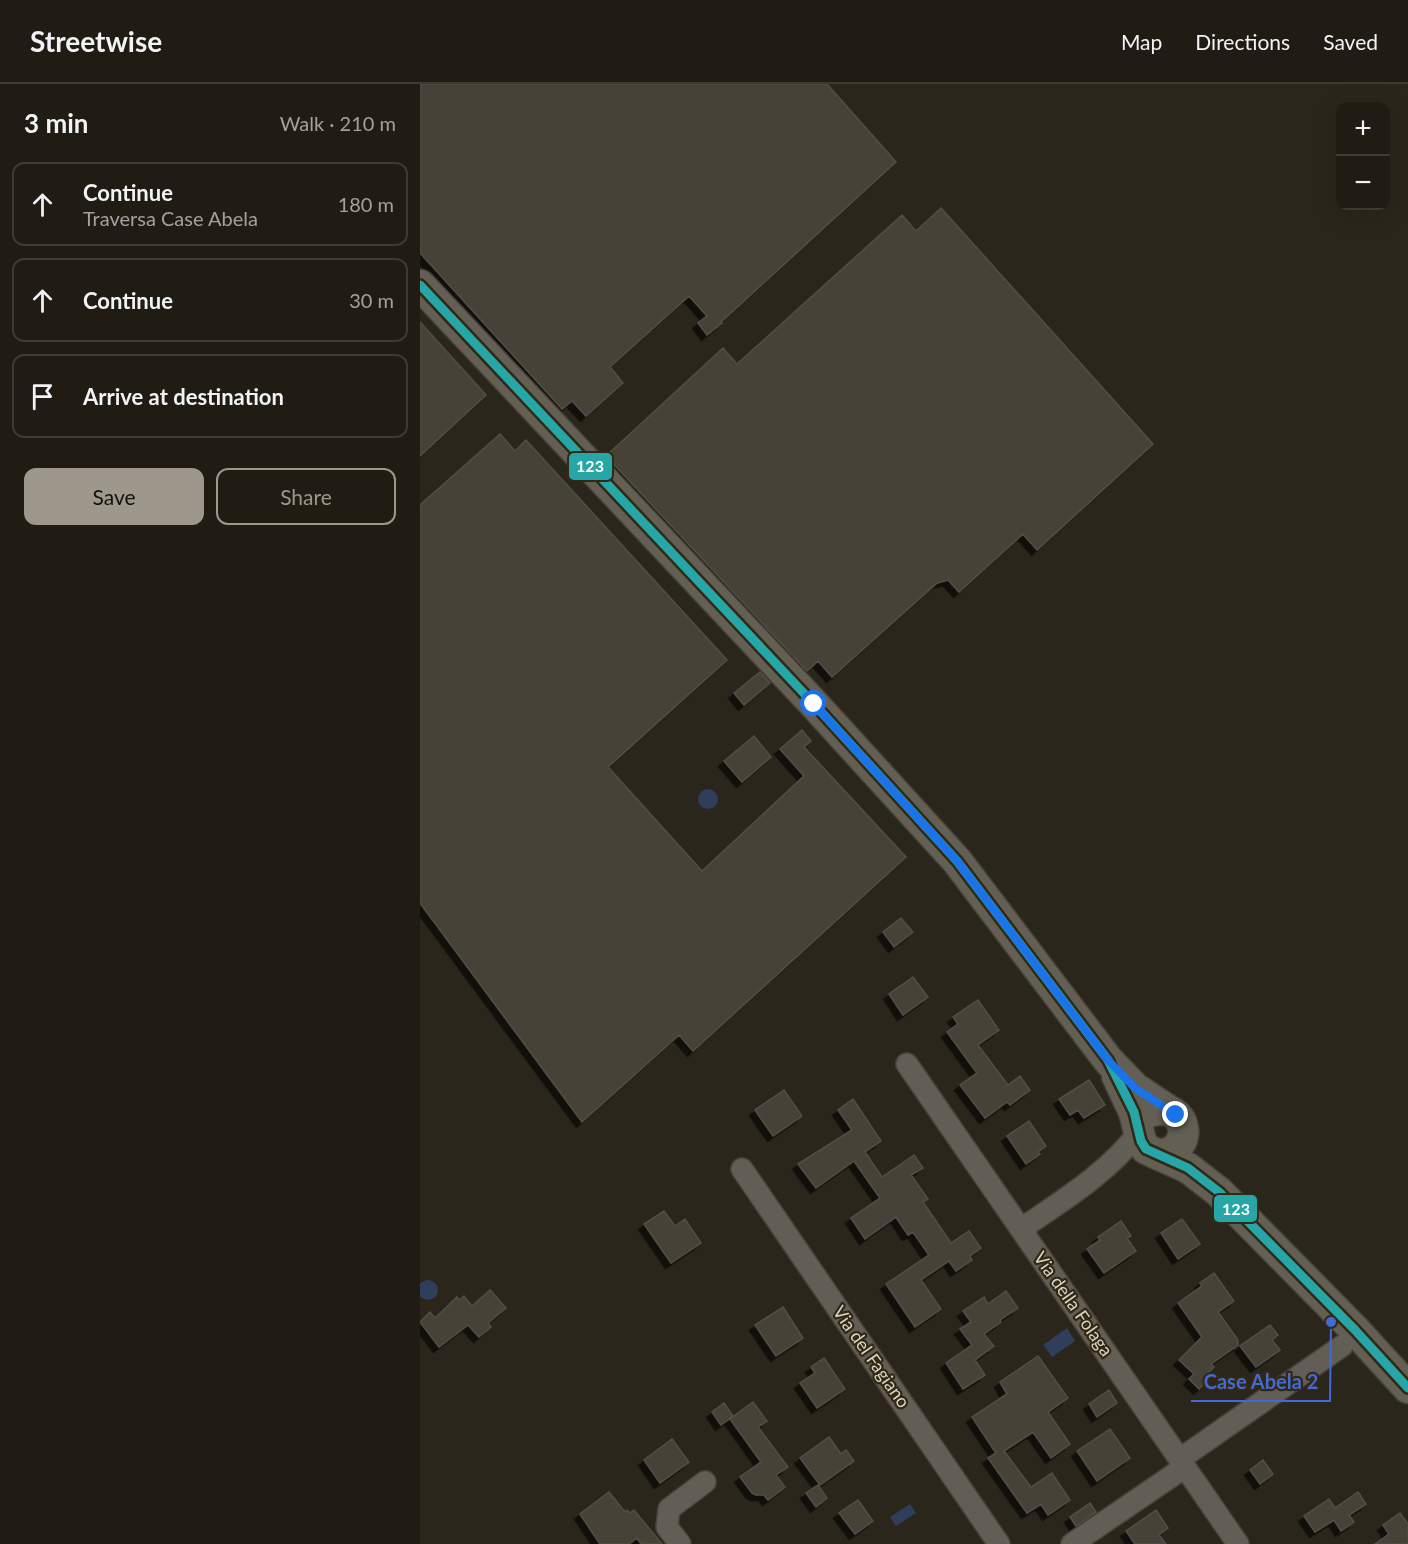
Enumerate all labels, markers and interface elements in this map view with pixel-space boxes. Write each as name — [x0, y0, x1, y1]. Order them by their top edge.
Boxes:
text: Streetwise — [30, 24, 162, 58]
text: Map — [1121, 29, 1162, 54]
text: Directions — [1195, 29, 1290, 54]
text: Saved — [1323, 29, 1378, 54]
map controls — [1336, 102, 1390, 210]
button: + — [1336, 102, 1390, 156]
text: 3 min — [24, 107, 88, 139]
text: Walk · 210 m — [280, 111, 396, 135]
button: − — [1336, 156, 1390, 210]
text: Continue — [83, 179, 173, 206]
icon: ahead — [26, 188, 59, 221]
text: 180 m — [338, 192, 394, 216]
text: Traversa Case Abela — [83, 206, 258, 230]
icon: ahead — [26, 284, 59, 317]
text: Continue — [83, 287, 173, 314]
text: 30 m — [349, 288, 394, 312]
icon: arrive — [26, 380, 59, 413]
text: Arrive at destination — [83, 383, 284, 410]
line badge: 123 — [568, 452, 613, 481]
text: 123 — [576, 456, 604, 475]
button: Save — [24, 468, 204, 525]
button: Share — [216, 468, 396, 525]
route start — [800, 690, 826, 716]
route end — [1162, 1101, 1188, 1127]
line badge: 123 — [1213, 1194, 1258, 1223]
text: 123 — [1222, 1199, 1250, 1218]
street label: Via della Folaga — [1030, 1247, 1118, 1360]
street label: Via del Fagiano — [829, 1301, 915, 1412]
callout: Case Abela 2 — [1191, 1363, 1330, 1401]
text: Case Abela 2 — [1204, 1369, 1318, 1393]

